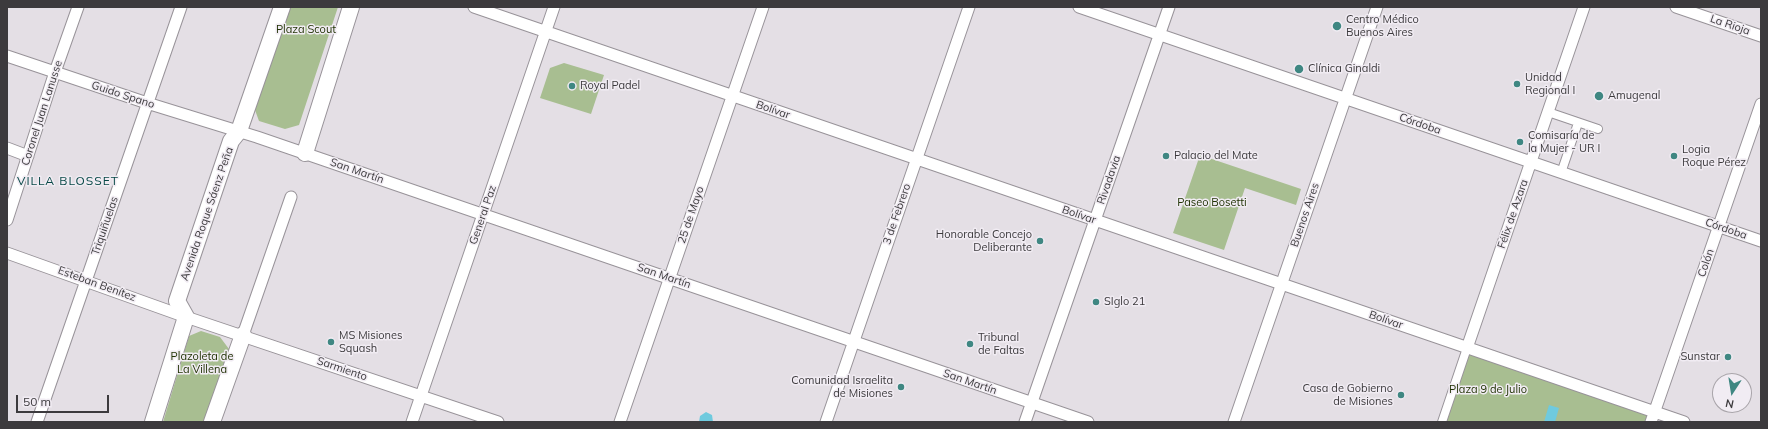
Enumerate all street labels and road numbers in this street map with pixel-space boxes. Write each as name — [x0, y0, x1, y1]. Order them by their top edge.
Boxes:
street label: La Rioja — [1708, 12, 1752, 38]
street label: Coronel Juan Lanusse — [19, 59, 65, 167]
street label: Guido Spano — [90, 79, 156, 111]
street label: Bolívar — [754, 98, 792, 122]
street label: Córdoba — [1397, 111, 1443, 137]
street label: Avenida Roque Sáenz Peña — [178, 145, 236, 283]
street label: Rivadavia — [1094, 154, 1124, 206]
street label: San Martín — [328, 156, 386, 186]
street label: Félix de Azara — [1495, 178, 1531, 250]
street label: Buenos Aires — [1288, 181, 1322, 249]
street label: 3 de Febrero — [880, 182, 914, 246]
street label: General Paz — [467, 184, 499, 246]
street label: 25 de Mayo — [675, 185, 707, 245]
street label: Triquiñuelas — [89, 195, 121, 257]
street label: Bolívar — [1060, 203, 1098, 227]
street label: Córdoba — [1703, 216, 1749, 242]
street label: Colón — [1695, 247, 1717, 279]
street label: San Martín — [635, 261, 693, 291]
street label: Esteban Benítez — [56, 264, 138, 304]
street label: Bolívar — [1367, 308, 1405, 332]
street label: Sarmiento — [315, 354, 369, 384]
street label: San Martín — [941, 367, 999, 397]

